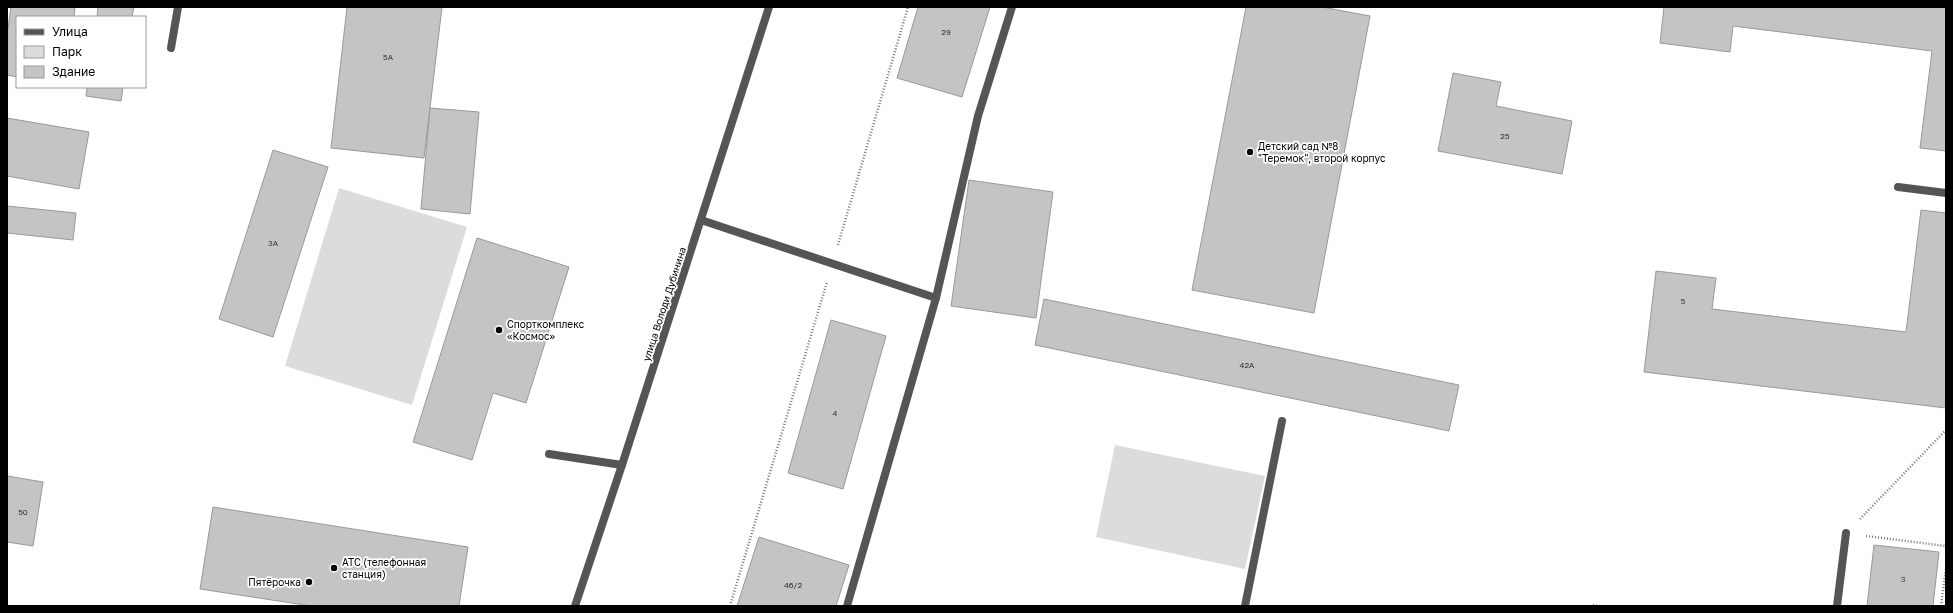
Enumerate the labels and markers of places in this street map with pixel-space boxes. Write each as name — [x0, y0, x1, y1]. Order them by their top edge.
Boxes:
place label: Детский сад №8 "Теремок", второй корпус — [1258, 140, 1386, 164]
marker: Детский сад №8 "Теремок", второй корпус — [1245, 147, 1255, 157]
place label: Спорткомплекс «Космос» — [507, 318, 585, 342]
marker: Спорткомплекс «Космос» — [494, 325, 504, 335]
place label: АТС (телефонная станция) — [342, 556, 426, 580]
marker: АТС (телефонная станция) — [329, 563, 339, 573]
place label: Пятёрочка — [248, 576, 301, 588]
marker: Пятёрочка — [304, 577, 314, 587]

